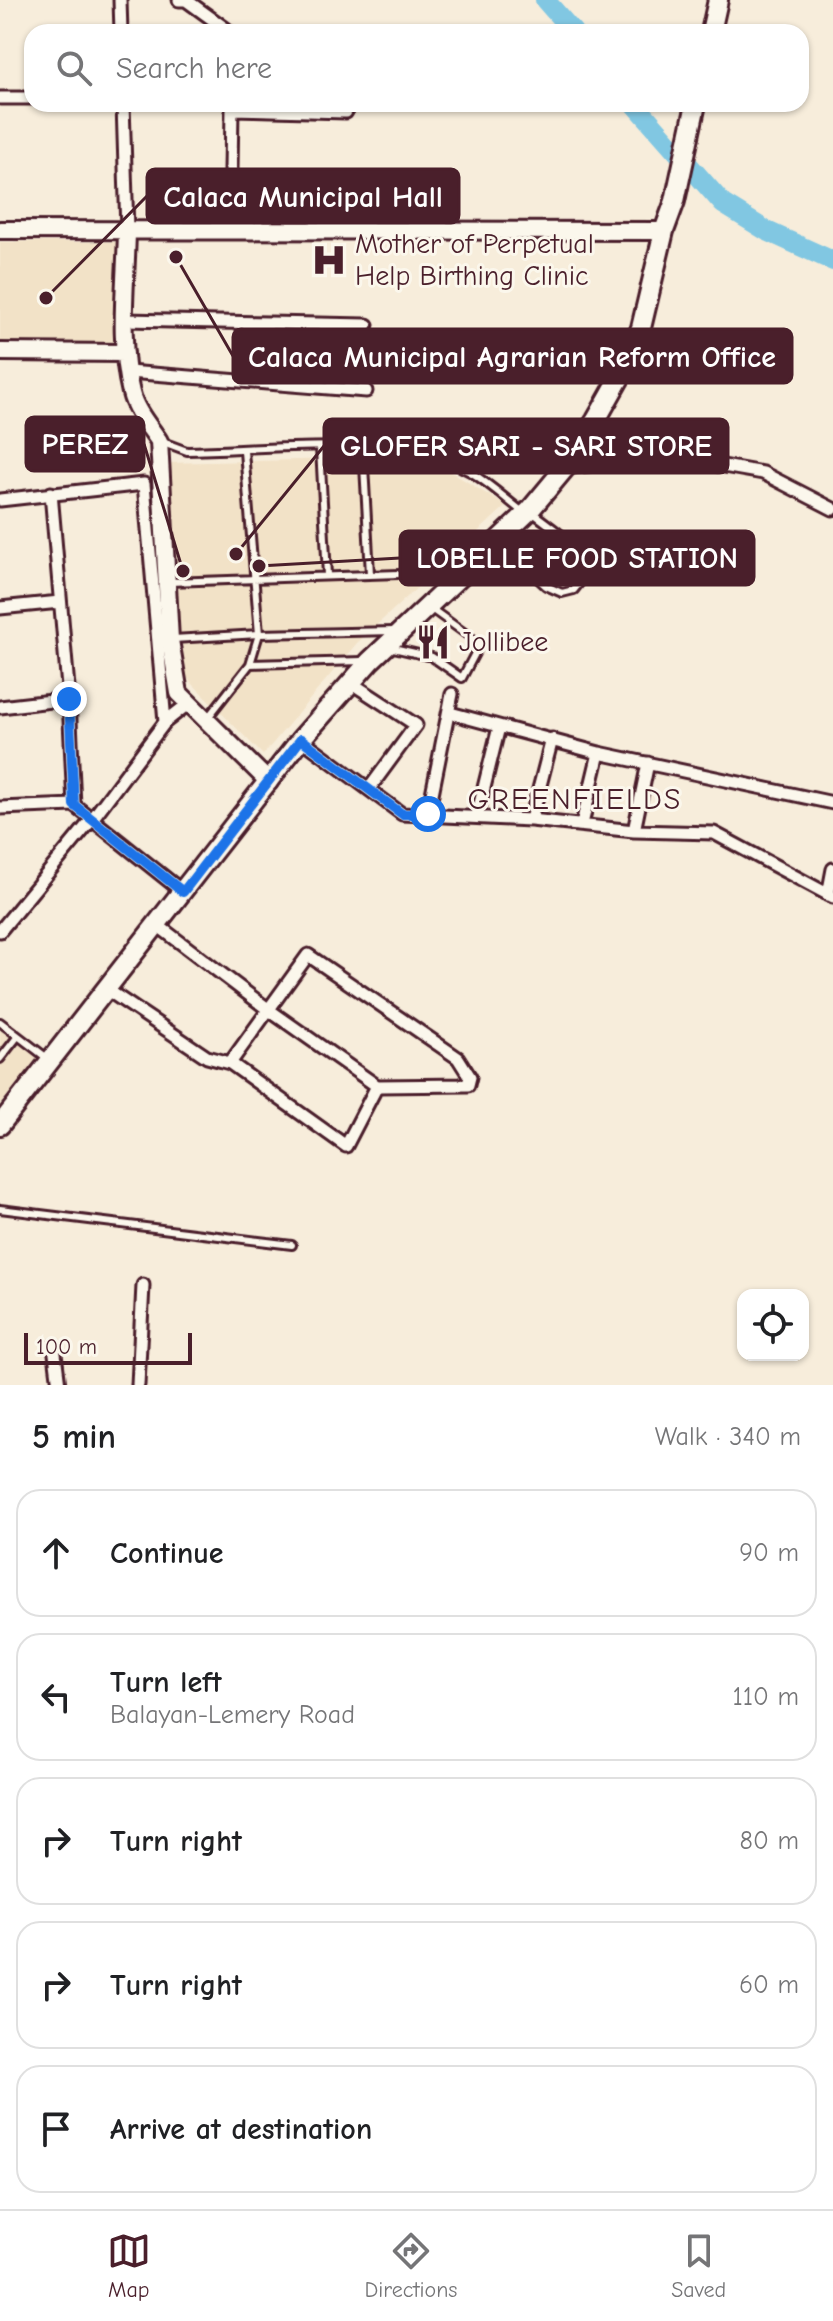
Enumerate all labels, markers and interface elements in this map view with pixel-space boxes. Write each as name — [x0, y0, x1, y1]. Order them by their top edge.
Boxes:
search box — [24, 24, 809, 112]
icon: search — [52, 46, 96, 90]
text: Search here — [116, 51, 272, 86]
callout: Calaca Municipal Hall — [147, 169, 459, 223]
text: Calaca Municipal Hall — [163, 180, 443, 215]
place label: Mother of Perpetual Help Birthing Clinic — [355, 228, 594, 292]
hospital icon: Mother of Perpetual Help Birthing Clinic — [310, 241, 348, 279]
callout: Calaca Municipal Agrarian Reform Office — [233, 329, 792, 383]
text: Calaca Municipal Agrarian Reform Office — [248, 340, 776, 375]
callout: PEREZ — [26, 417, 144, 471]
callout: GLOFER SARI - SARI STORE — [324, 419, 728, 473]
text: PEREZ — [42, 427, 128, 462]
text: GLOFER SARI - SARI STORE — [340, 429, 712, 464]
callout: LOBELLE FOOD STATION — [400, 531, 754, 585]
text: LOBELLE FOOD STATION — [416, 541, 738, 576]
restaurant icon: Jollibee — [414, 623, 452, 661]
place label: Jollibee — [459, 626, 548, 658]
route end — [51, 681, 87, 717]
district label: GREENFIELDS — [468, 782, 682, 817]
route start — [410, 796, 446, 832]
map controls — [737, 1289, 809, 1361]
button: locate — [737, 1289, 809, 1361]
scale bar — [24, 1329, 192, 1365]
text: 100 m — [36, 1334, 97, 1360]
text: 5 min — [32, 1417, 116, 1457]
text: Walk · 340 m — [655, 1422, 801, 1452]
icon: ahead — [34, 1531, 78, 1575]
text: Continue — [110, 1536, 224, 1571]
text: 90 m — [739, 1538, 799, 1568]
text: Turn left — [110, 1665, 222, 1700]
icon: left — [34, 1675, 78, 1719]
text: 110 m — [732, 1682, 799, 1712]
text: Balayan-Lemery Road — [110, 1700, 355, 1730]
icon: right — [34, 1819, 78, 1863]
text: Turn right — [110, 1824, 242, 1859]
text: 80 m — [740, 1826, 799, 1856]
icon: right — [34, 1963, 78, 2007]
text: Turn right — [110, 1968, 242, 2003]
text: 60 m — [739, 1970, 799, 2000]
icon: arrive — [34, 2107, 78, 2151]
text: Arrive at destination — [110, 2112, 372, 2147]
tab: Map — [107, 2229, 151, 2303]
tab: Directions — [365, 2229, 458, 2303]
tab: Saved — [671, 2229, 726, 2303]

